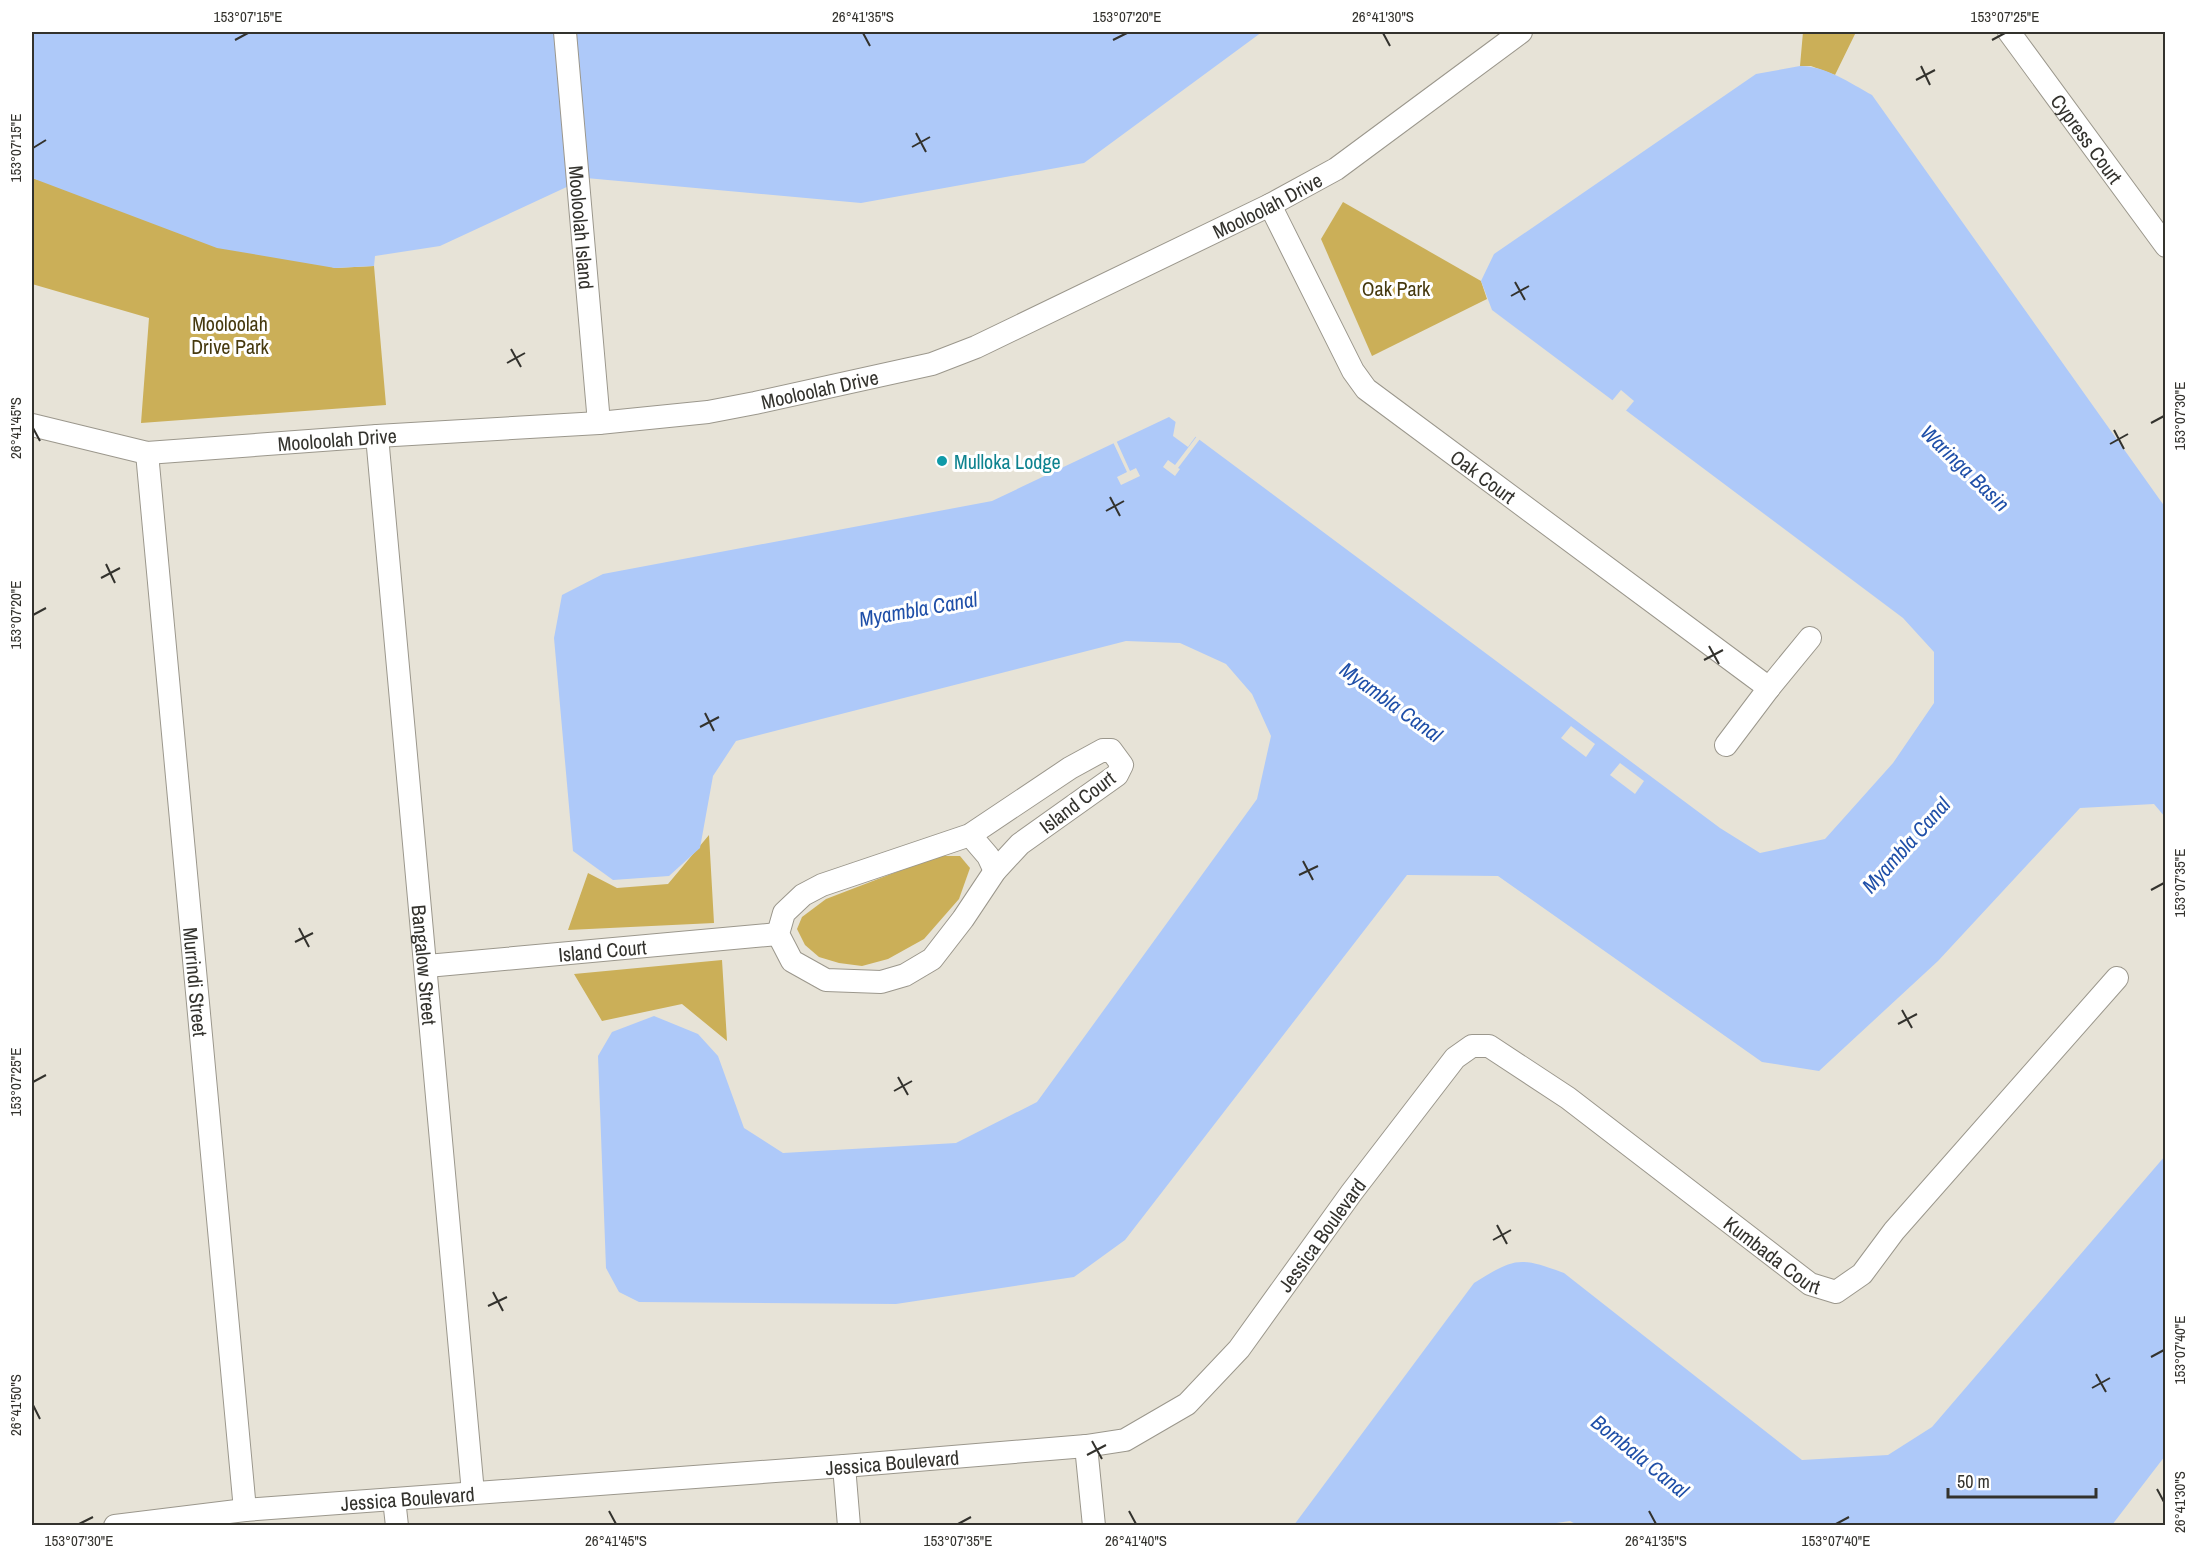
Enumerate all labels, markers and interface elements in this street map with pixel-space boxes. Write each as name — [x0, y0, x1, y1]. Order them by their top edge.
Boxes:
text: 153°07'15"E — [214, 6, 282, 27]
text: 26°41'35"S — [832, 6, 894, 27]
text: 153°07'20"E — [1093, 6, 1161, 27]
text: 26°41'30"S — [1352, 6, 1414, 27]
text: 153°07'25"E — [1971, 6, 2039, 27]
street label: Cypress Court — [2045, 88, 2129, 189]
text: 153°07'15"E — [5, 114, 26, 182]
street label: Mooloolah Island — [563, 164, 601, 290]
street label: Mooloolah Drive — [1208, 166, 1327, 244]
park label: Oak Park — [1362, 275, 1431, 302]
park label: Mooloolah Drive Park — [191, 310, 270, 360]
street label: Mooloolah Drive — [758, 363, 881, 415]
text: 153°07'30"E — [2169, 382, 2190, 450]
text: 26°41'45"S — [5, 397, 26, 459]
water label: Waringa Basin — [1914, 418, 2016, 518]
street label: Mooloolah Drive — [277, 421, 398, 457]
street label: Oak Court — [1445, 443, 1522, 509]
place label: Mulloka Lodge — [954, 448, 1061, 475]
marker: Mulloka Lodge — [935, 454, 949, 468]
text: 153°07'20"E — [5, 581, 26, 649]
water label: Myambla Canal — [857, 584, 981, 634]
water label: Myambla Canal — [1334, 655, 1449, 750]
street label: Island Court — [1034, 764, 1121, 839]
water label: Myambla Canal — [1855, 790, 1958, 899]
text: 153°07'35"E — [2169, 849, 2190, 917]
street label: Bangalow Street — [406, 904, 444, 1026]
street label: Murrindi Street — [178, 926, 215, 1038]
street label: Island Court — [557, 933, 648, 967]
text: 153°07'25"E — [5, 1048, 26, 1116]
street label: Jessica Boulevard — [1271, 1172, 1371, 1297]
street label: Kumbada Court — [1719, 1209, 1824, 1300]
text: 153°07'40"E — [2169, 1316, 2190, 1384]
text: 26°41'50"S — [5, 1374, 26, 1436]
water label: Bombala Canal — [1585, 1408, 1696, 1505]
street label: Jessica Boulevard — [824, 1443, 960, 1481]
scale bar — [1948, 1461, 2096, 1499]
text: 50 m — [1957, 1469, 1990, 1494]
text: 26°41'30"S — [2169, 1471, 2190, 1533]
street label: Jessica Boulevard — [340, 1480, 475, 1516]
text: 153°07'30"E — [45, 1530, 113, 1551]
text: 26°41'45"S — [585, 1530, 647, 1551]
text: 153°07'35"E — [924, 1530, 992, 1551]
text: 26°41'40"S — [1105, 1530, 1167, 1551]
text: 26°41'35"S — [1625, 1530, 1687, 1551]
text: 153°07'40"E — [1802, 1530, 1870, 1551]

